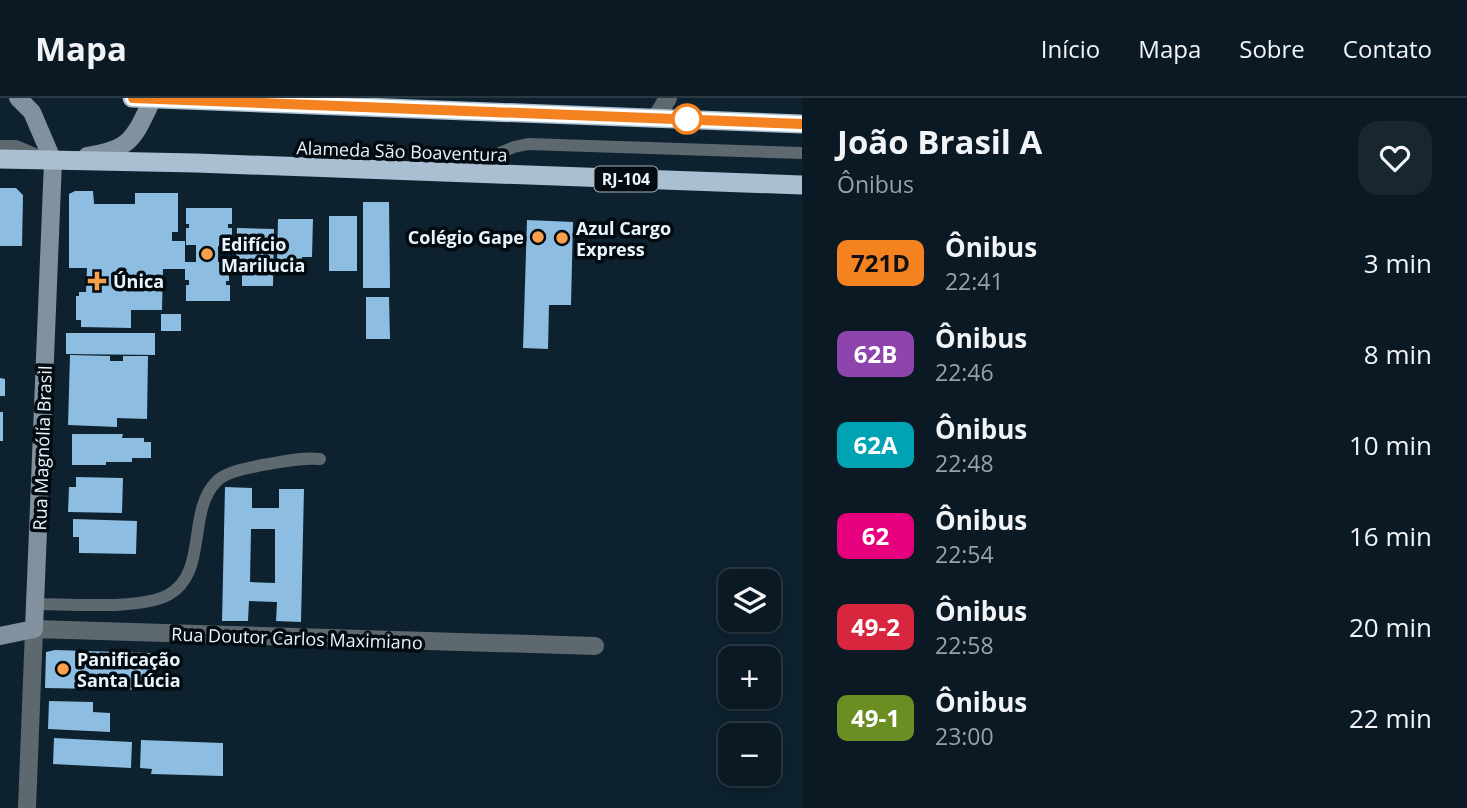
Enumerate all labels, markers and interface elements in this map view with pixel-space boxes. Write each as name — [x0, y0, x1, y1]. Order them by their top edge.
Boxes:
text: Mapa — [35, 26, 127, 71]
text: Início — [1041, 32, 1100, 65]
text: Mapa — [1138, 32, 1201, 65]
text: Sobre — [1239, 32, 1305, 65]
text: Contato — [1343, 32, 1432, 65]
unlabelled marker — [672, 104, 702, 134]
text: João Brasil A — [837, 119, 1042, 164]
button: heart — [1358, 121, 1432, 195]
street label: Alameda São Boaventura — [296, 135, 508, 167]
road number: RJ-104 — [594, 166, 658, 192]
text: Ônibus — [837, 168, 914, 200]
place label: Azul Cargo Express — [576, 216, 671, 261]
place label: Colégio Gape — [408, 225, 524, 249]
marker: Colégio Gape — [530, 229, 546, 245]
text: Ônibus — [945, 229, 1037, 265]
marker: Azul Cargo Express — [554, 230, 570, 246]
place label: Edifício Marilucia — [221, 232, 305, 277]
text: 3 min — [1364, 245, 1432, 281]
marker: Edifício Marilucia — [199, 246, 215, 262]
text: 721D — [851, 246, 910, 279]
text: 22:41 — [945, 265, 1004, 297]
place label: Única — [113, 269, 164, 293]
marker: Única — [87, 271, 107, 291]
text: Ônibus — [935, 320, 1027, 356]
text: 8 min — [1364, 336, 1432, 372]
text: 62B — [854, 337, 897, 370]
text: 22:46 — [935, 356, 994, 388]
street label: Rua Magnólia Brasil — [27, 365, 57, 531]
text: Ônibus — [935, 411, 1027, 447]
text: 10 min — [1349, 427, 1432, 463]
text: 62A — [853, 428, 898, 461]
text: 22:48 — [935, 447, 994, 479]
text: Ônibus — [935, 502, 1027, 538]
text: 16 min — [1349, 518, 1432, 554]
text: 62 — [862, 519, 889, 552]
text: 22:54 — [935, 538, 994, 570]
map controls — [718, 569, 781, 786]
button: layers — [718, 569, 781, 632]
text: Ônibus — [935, 593, 1027, 629]
text: 20 min — [1349, 609, 1432, 645]
text: 49-2 — [851, 610, 900, 643]
street label: Rua Doutor Carlos Maximiano — [171, 622, 423, 654]
text: 22:58 — [935, 629, 994, 661]
button: + — [718, 646, 781, 709]
place label: Panificação Santa Lúcia — [77, 647, 181, 692]
marker: Panificação Santa Lúcia — [55, 661, 71, 677]
text: Ônibus — [935, 684, 1027, 720]
text: 22 min — [1349, 700, 1432, 736]
text: 49-1 — [851, 701, 900, 734]
text: 23:00 — [935, 720, 994, 752]
button: − — [718, 723, 781, 786]

